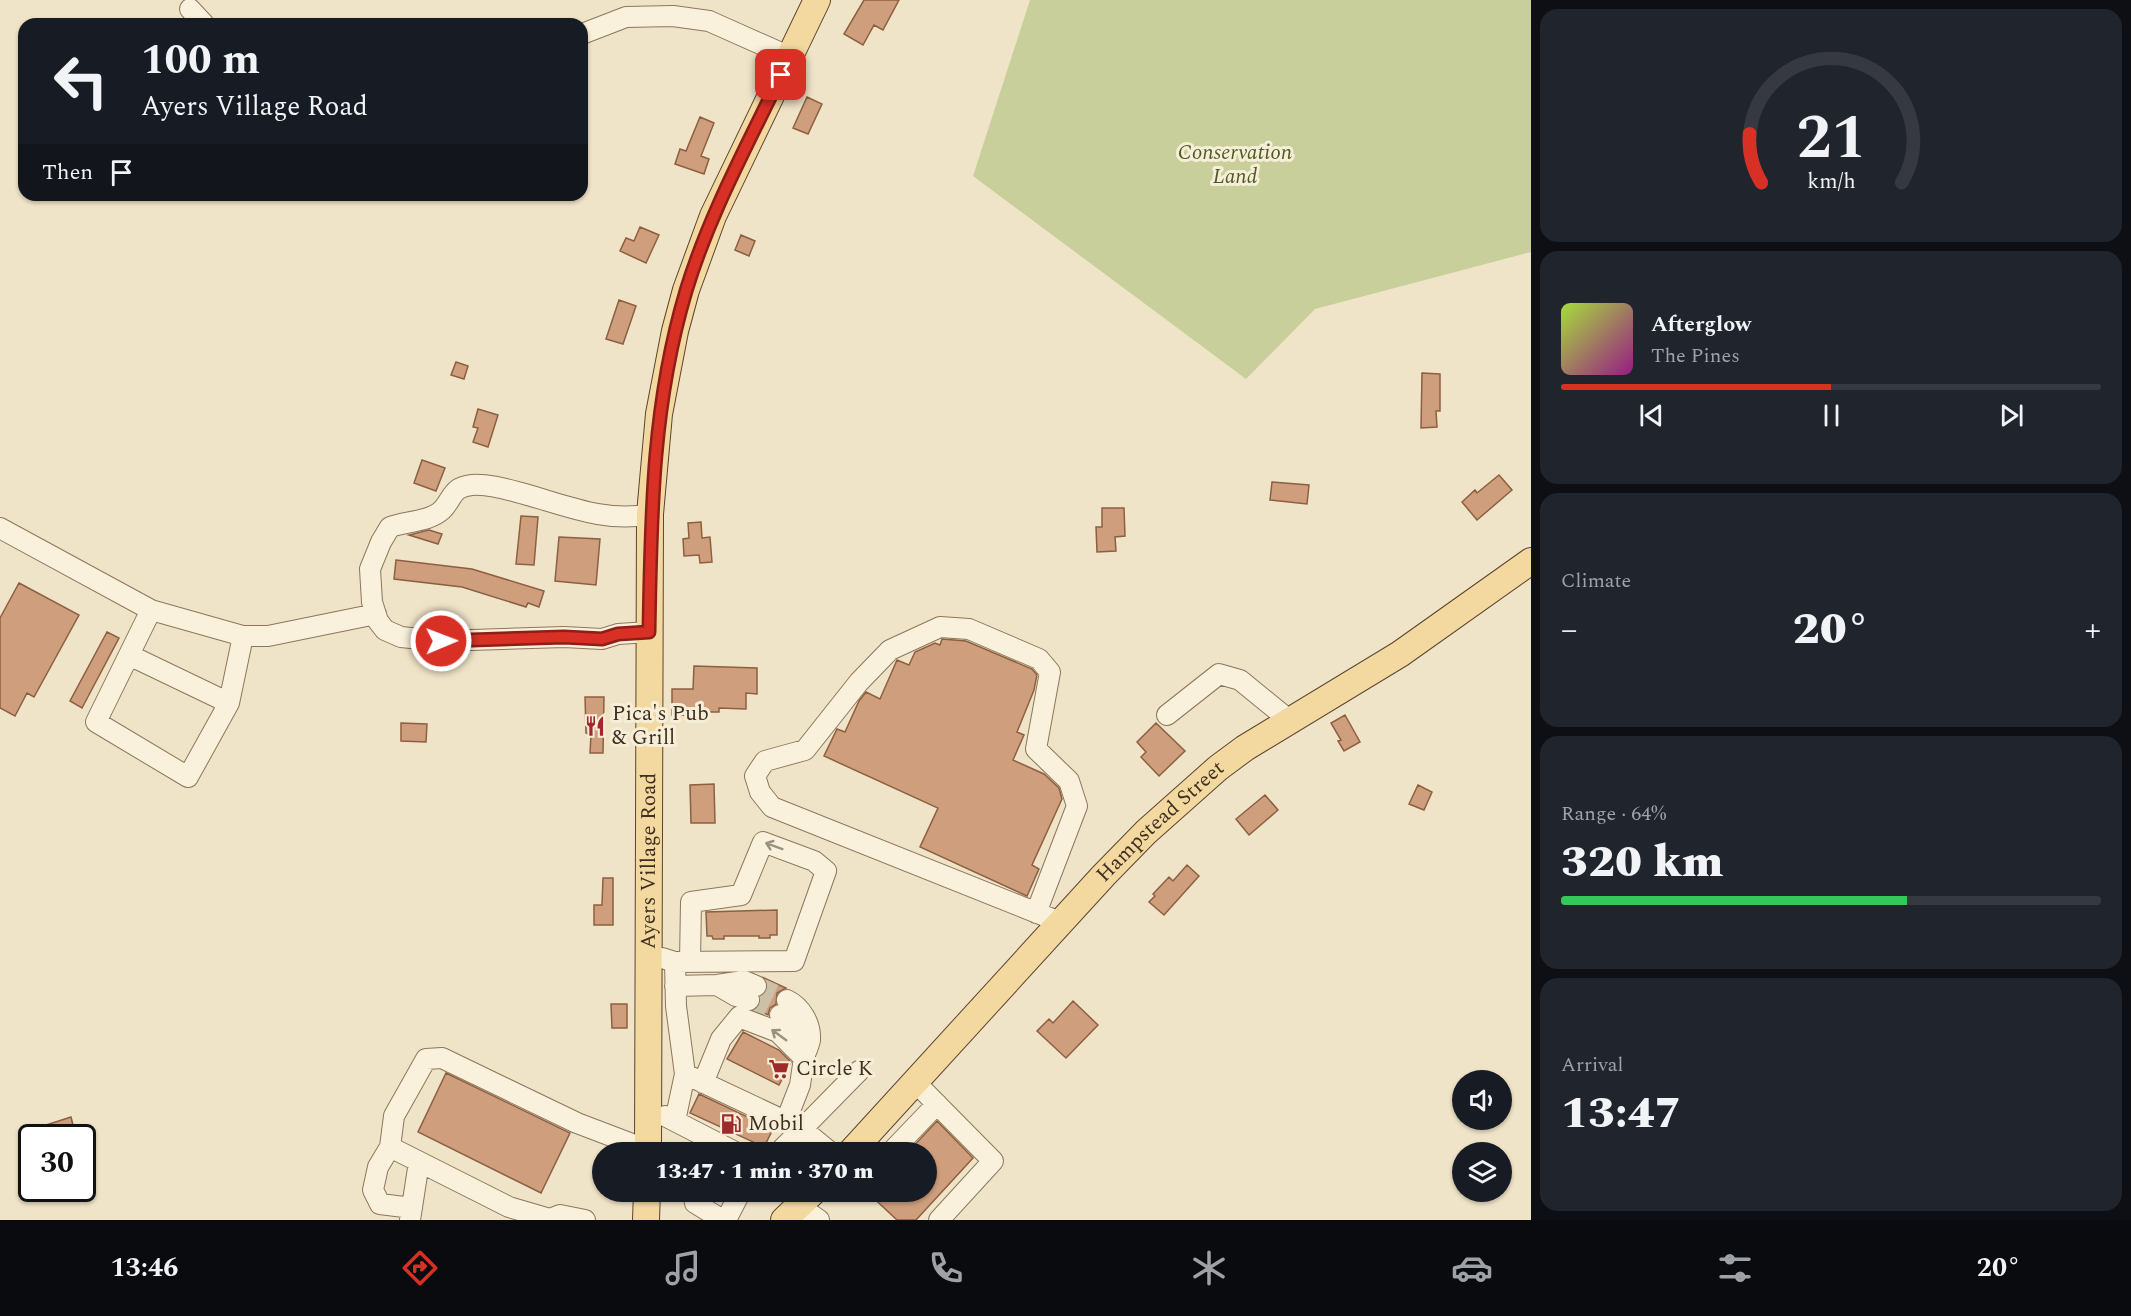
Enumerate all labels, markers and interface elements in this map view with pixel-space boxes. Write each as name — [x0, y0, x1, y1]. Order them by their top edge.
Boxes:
text: 100 m — [141, 29, 260, 92]
icon: left — [42, 42, 120, 120]
pin — [755, 49, 806, 100]
icon: arrive — [764, 58, 797, 91]
text: Ayers Village Road — [141, 86, 368, 128]
text: 21 — [1796, 91, 1866, 186]
park label: Conservation Land — [1178, 137, 1292, 193]
text: Then — [42, 156, 93, 189]
icon: arrive — [105, 156, 138, 189]
text: km/h — [1807, 165, 1855, 198]
text: Afterglow — [1651, 308, 1751, 341]
text: The Pines — [1651, 341, 1740, 371]
icon: previous — [1635, 399, 1668, 432]
icon: pause — [1815, 399, 1848, 432]
icon: next — [1995, 399, 2028, 432]
text: Climate — [1561, 566, 1631, 596]
text: 20° — [1793, 595, 1869, 664]
text: − — [1561, 605, 1578, 655]
text: + — [2084, 605, 2101, 655]
position arrow — [409, 609, 473, 673]
place label: Pica's Pub & Grill — [612, 698, 709, 754]
restaurant icon: Pica's Pub & Grill — [583, 714, 607, 738]
street label: Hampstead Street — [1089, 752, 1231, 890]
street label: Ayers Village Road — [633, 773, 665, 949]
text: Range · 64% — [1561, 799, 1666, 829]
text: 320 km — [1561, 828, 1723, 897]
one-way arrow — [765, 840, 784, 851]
one-way arrow — [771, 1029, 787, 1041]
text: Arrival — [1561, 1050, 1623, 1080]
place label: Circle K — [796, 1053, 873, 1085]
supermarket icon: Circle K — [767, 1057, 791, 1081]
map controls — [1452, 1070, 1512, 1202]
button: sound — [1452, 1070, 1512, 1130]
text: 13:47 — [1561, 1079, 1682, 1148]
place label: Mobil — [748, 1108, 804, 1140]
fuel station icon: Mobil — [719, 1112, 743, 1136]
speed limit sign: 30 — [18, 1124, 96, 1202]
button: layers — [1452, 1142, 1512, 1202]
text: 13:47 · 1 min · 370 m — [655, 1155, 874, 1188]
text: 13:46 — [110, 1247, 178, 1289]
icon: directions — [399, 1247, 441, 1289]
icon: music — [662, 1247, 704, 1289]
icon: phone — [925, 1247, 967, 1289]
icon: climate — [1188, 1247, 1230, 1289]
icon: car — [1451, 1247, 1493, 1289]
icon: filters — [1714, 1247, 1756, 1289]
text: 20° — [1977, 1247, 2021, 1289]

